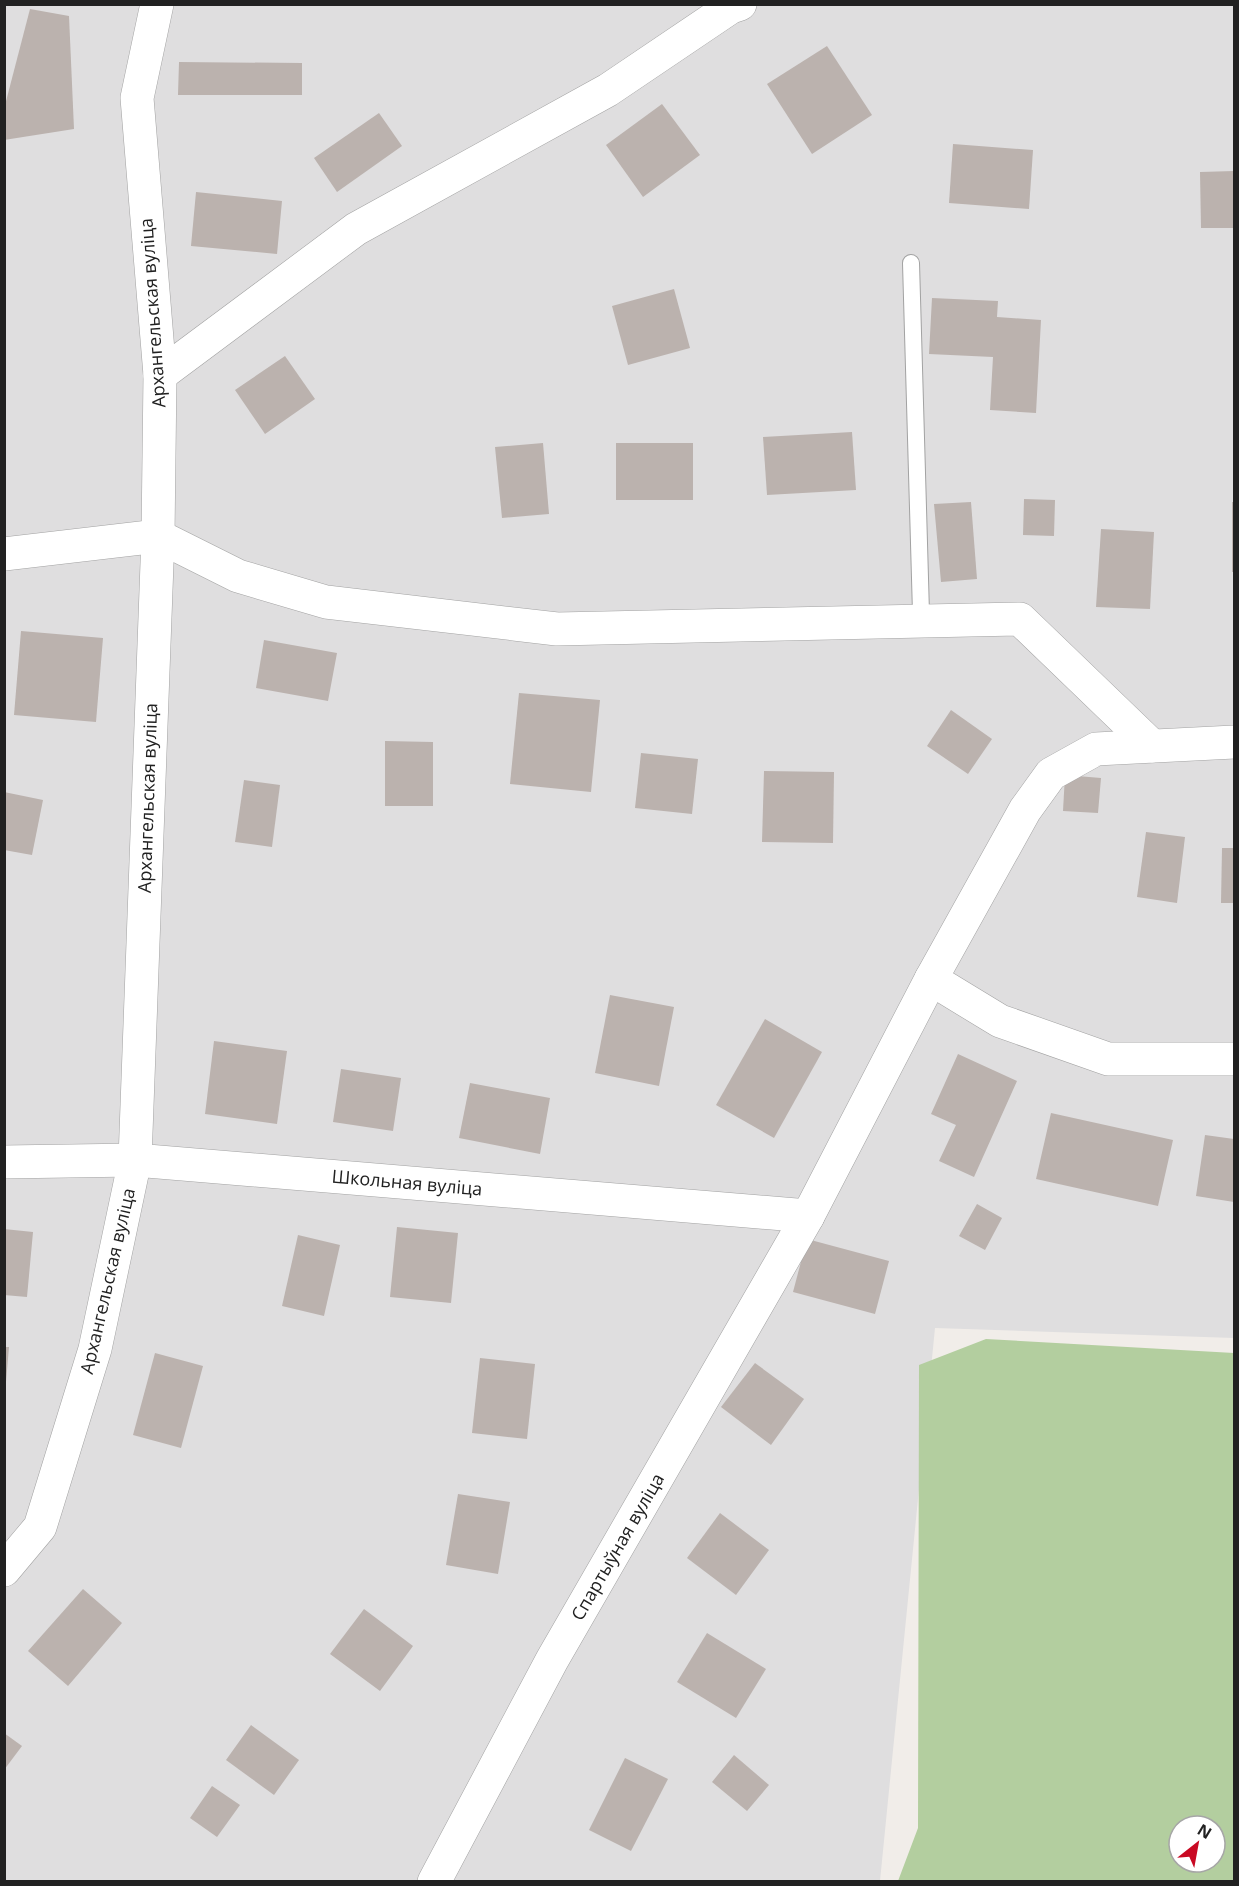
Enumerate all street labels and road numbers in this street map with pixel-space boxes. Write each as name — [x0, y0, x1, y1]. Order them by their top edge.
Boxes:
street label: Архангельская вуліца — [133, 217, 171, 409]
street label: Архангельская вуліца — [132, 703, 162, 893]
street label: Школьная вуліца — [331, 1163, 483, 1201]
street label: Архангельская вуліца — [74, 1185, 140, 1376]
street label: Спартыўная вуліца — [565, 1468, 669, 1625]

